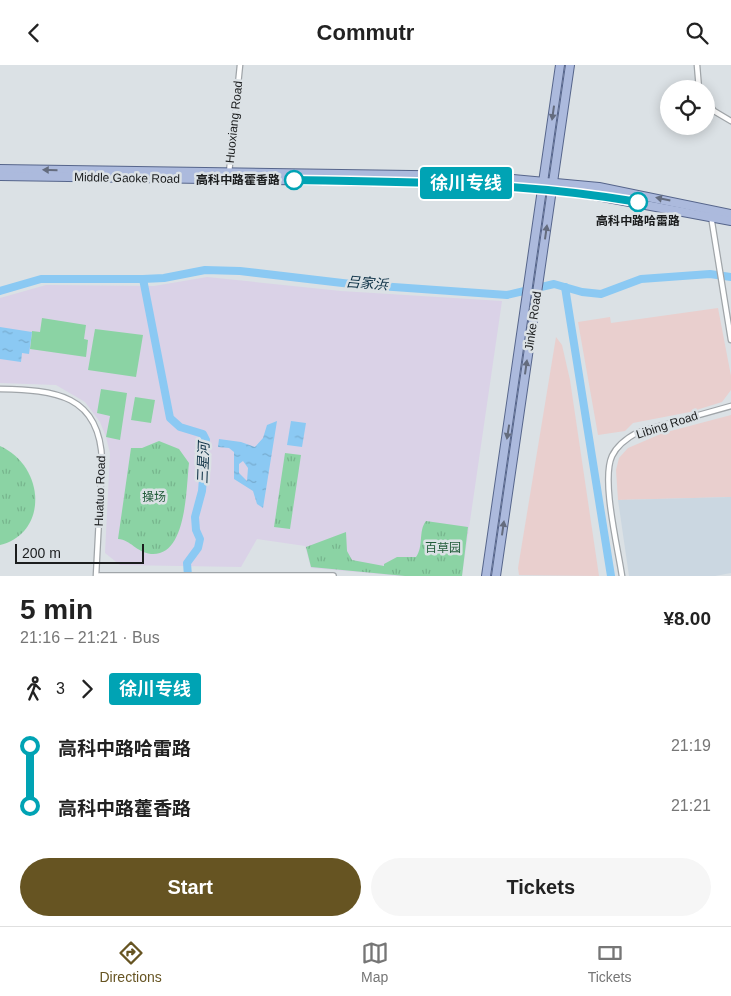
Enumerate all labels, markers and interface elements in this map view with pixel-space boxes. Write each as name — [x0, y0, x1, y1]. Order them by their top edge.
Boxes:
icon: back — [20, 19, 48, 47]
icon: search — [683, 19, 711, 47]
text: Commutr — [317, 20, 414, 45]
street label: Huoxiang Road — [223, 80, 245, 164]
map controls — [660, 80, 715, 135]
button: locate — [660, 80, 715, 135]
one-way arrow — [549, 106, 557, 122]
one-way arrow — [42, 165, 58, 173]
line badge: 徐川专线 — [431, 167, 501, 199]
street label: Middle Gaoke Road — [74, 170, 180, 186]
marker: 高科中路藿香路 — [284, 170, 304, 190]
place label: 高科中路藿香路 — [196, 173, 280, 187]
text: 徐川专线 — [430, 173, 502, 193]
marker: 高科中路哈雷路 — [628, 192, 648, 212]
one-way arrow — [654, 195, 670, 203]
place label: 高科中路哈雷路 — [596, 214, 680, 228]
one-way arrow — [542, 224, 550, 240]
water label: 吕家浜 — [345, 273, 390, 293]
street label: Jinke Road — [522, 290, 544, 352]
one-way arrow — [523, 359, 531, 375]
street label: Libing Road — [634, 408, 700, 442]
one-way arrow — [503, 424, 511, 440]
water label: 三星河 — [194, 439, 212, 484]
street label: Huatuo Road — [92, 455, 108, 527]
park label: 操场 — [142, 490, 166, 504]
one-way arrow — [499, 519, 507, 535]
scale bar — [15, 541, 144, 564]
park label: 百草园 — [425, 541, 461, 555]
text: 200 m — [22, 545, 61, 561]
text: 5 min — [20, 594, 93, 625]
text: ¥8.00 — [663, 608, 711, 629]
text: 21:16 – 21:21 · Bus — [20, 629, 160, 646]
icon: walk — [20, 675, 48, 703]
icon: forward — [73, 675, 101, 703]
text: 徐川专线 — [119, 679, 191, 699]
text: 3 — [56, 680, 65, 697]
text: 21:19 — [671, 737, 711, 754]
text: 高科中路哈雷路 — [58, 738, 191, 759]
text: 21:21 — [671, 797, 711, 814]
text: 高科中路藿香路 — [58, 798, 191, 819]
button: Start — [20, 858, 361, 916]
button: Tickets — [371, 858, 711, 916]
tab: Directions — [99, 939, 162, 985]
tab: Map — [361, 939, 389, 985]
tab: Tickets — [588, 939, 632, 985]

